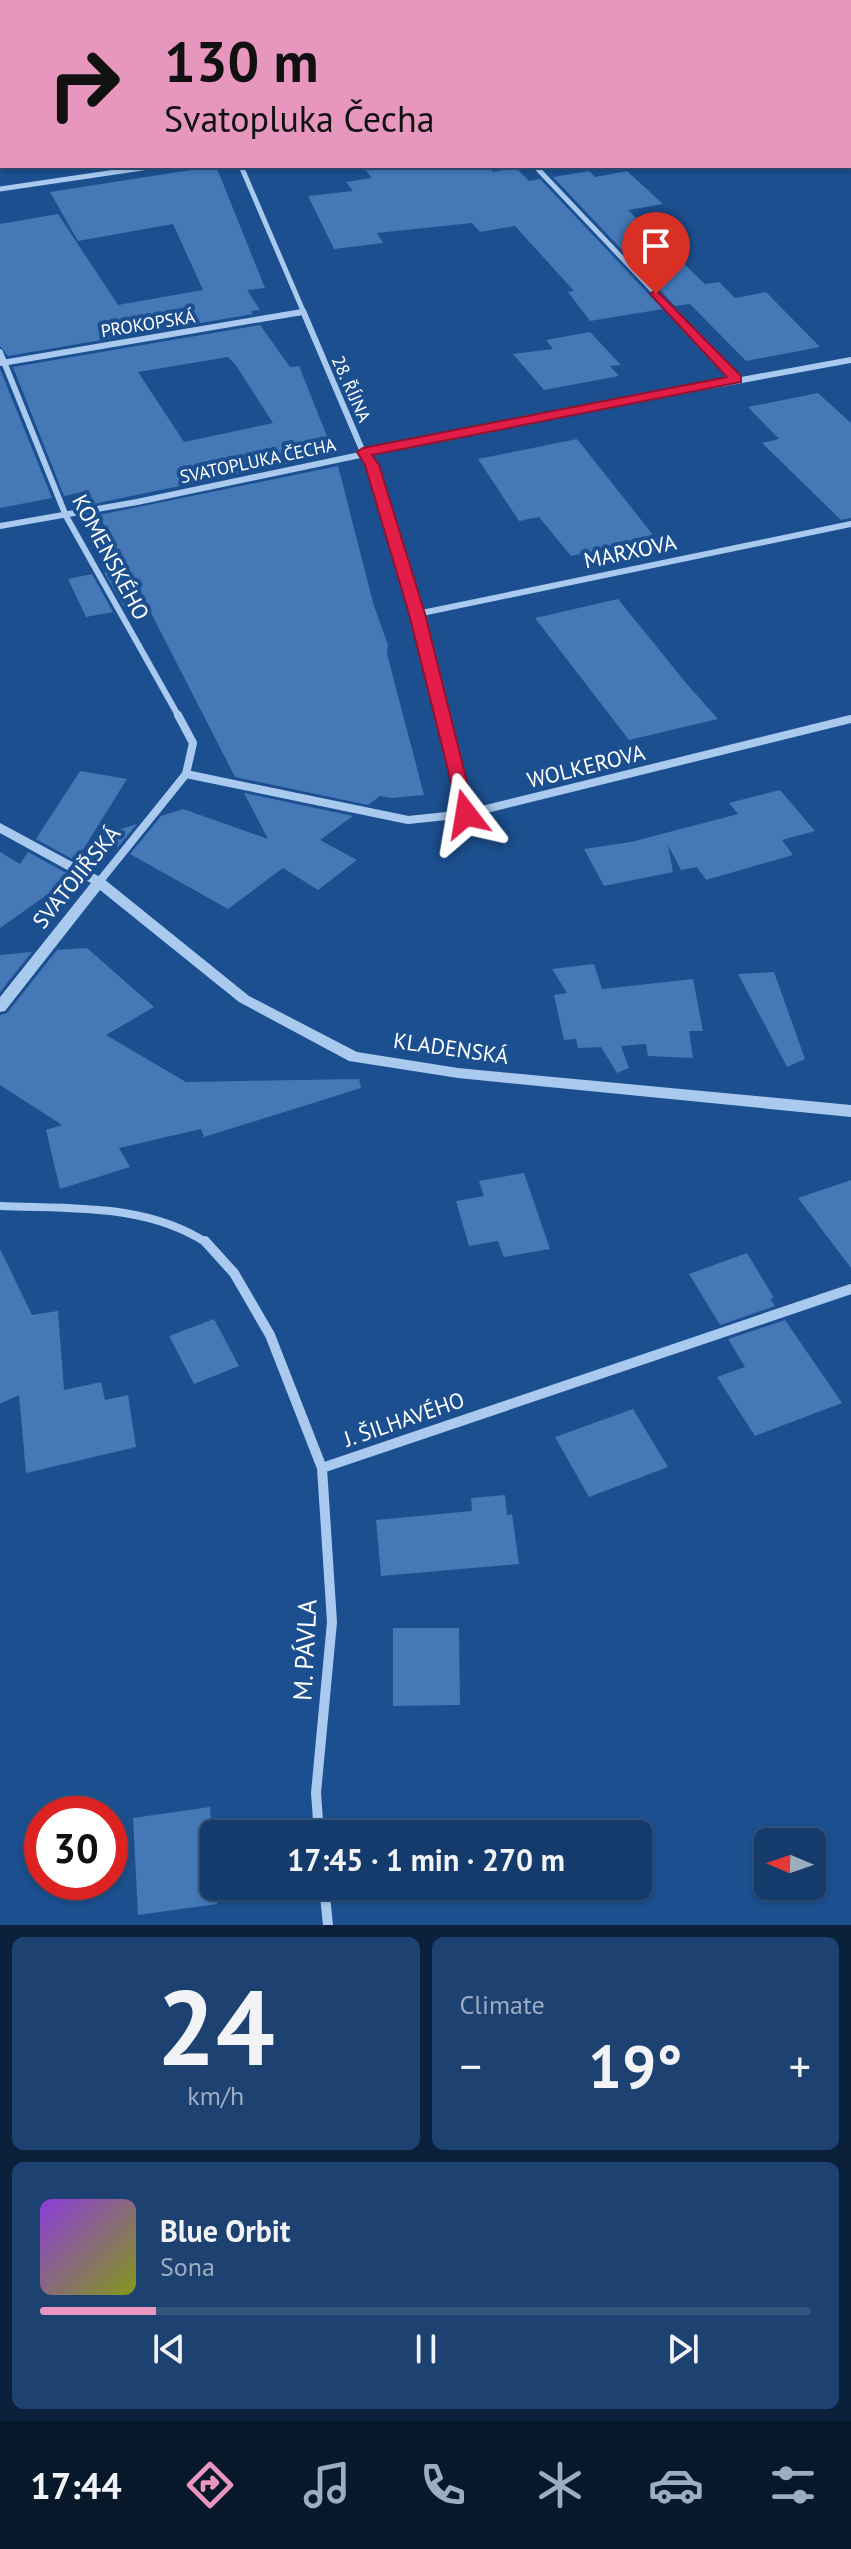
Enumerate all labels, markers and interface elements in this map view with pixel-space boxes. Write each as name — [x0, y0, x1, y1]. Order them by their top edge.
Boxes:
text: 130 m — [164, 25, 319, 97]
icon: right — [32, 32, 136, 136]
text: Svatopluka Čecha — [164, 95, 435, 142]
pin — [622, 212, 690, 294]
icon: arrive — [634, 224, 678, 268]
street label: PROKOPSKÁ — [99, 305, 197, 342]
street label: 28. ŘÍJNA — [327, 352, 377, 426]
street label: SVATOPLUKA ČECHA — [178, 433, 338, 488]
street label: KOMENSKÉHO — [66, 489, 156, 625]
street label: MARXOVA — [581, 528, 679, 574]
street label: WOLKEROVA — [524, 738, 648, 794]
position arrow — [424, 772, 508, 856]
street label: SVATOJIŘSKÁ — [26, 820, 126, 934]
street label: KLADENSKÁ — [392, 1026, 511, 1070]
street label: J. ŠILHAVÉHO — [339, 1385, 468, 1453]
street label: M. PÁVLA — [285, 1598, 324, 1702]
speed limit sign: 30 — [24, 1796, 128, 1900]
north arrow — [754, 1828, 826, 1900]
map controls — [754, 1828, 826, 1900]
text: 17:45 · 1 min · 270 m — [287, 1840, 565, 1879]
text: 24 — [157, 1959, 275, 2094]
text: Climate — [460, 1988, 545, 2021]
text: 19° — [588, 2027, 682, 2105]
text: − — [460, 2037, 482, 2094]
text: + — [789, 2037, 811, 2094]
text: km/h — [187, 2079, 244, 2112]
text: Blue Orbit — [160, 2211, 290, 2250]
text: Sona — [160, 2250, 215, 2283]
icon: previous — [147, 2327, 191, 2371]
icon: pause — [404, 2327, 448, 2371]
icon: next — [661, 2327, 705, 2371]
icon: directions — [182, 2457, 238, 2513]
icon: music — [299, 2457, 355, 2513]
icon: phone — [415, 2457, 471, 2513]
icon: climate — [532, 2457, 588, 2513]
icon: car — [648, 2457, 704, 2513]
icon: filters — [765, 2457, 821, 2513]
text: 17:44 — [30, 2462, 122, 2509]

